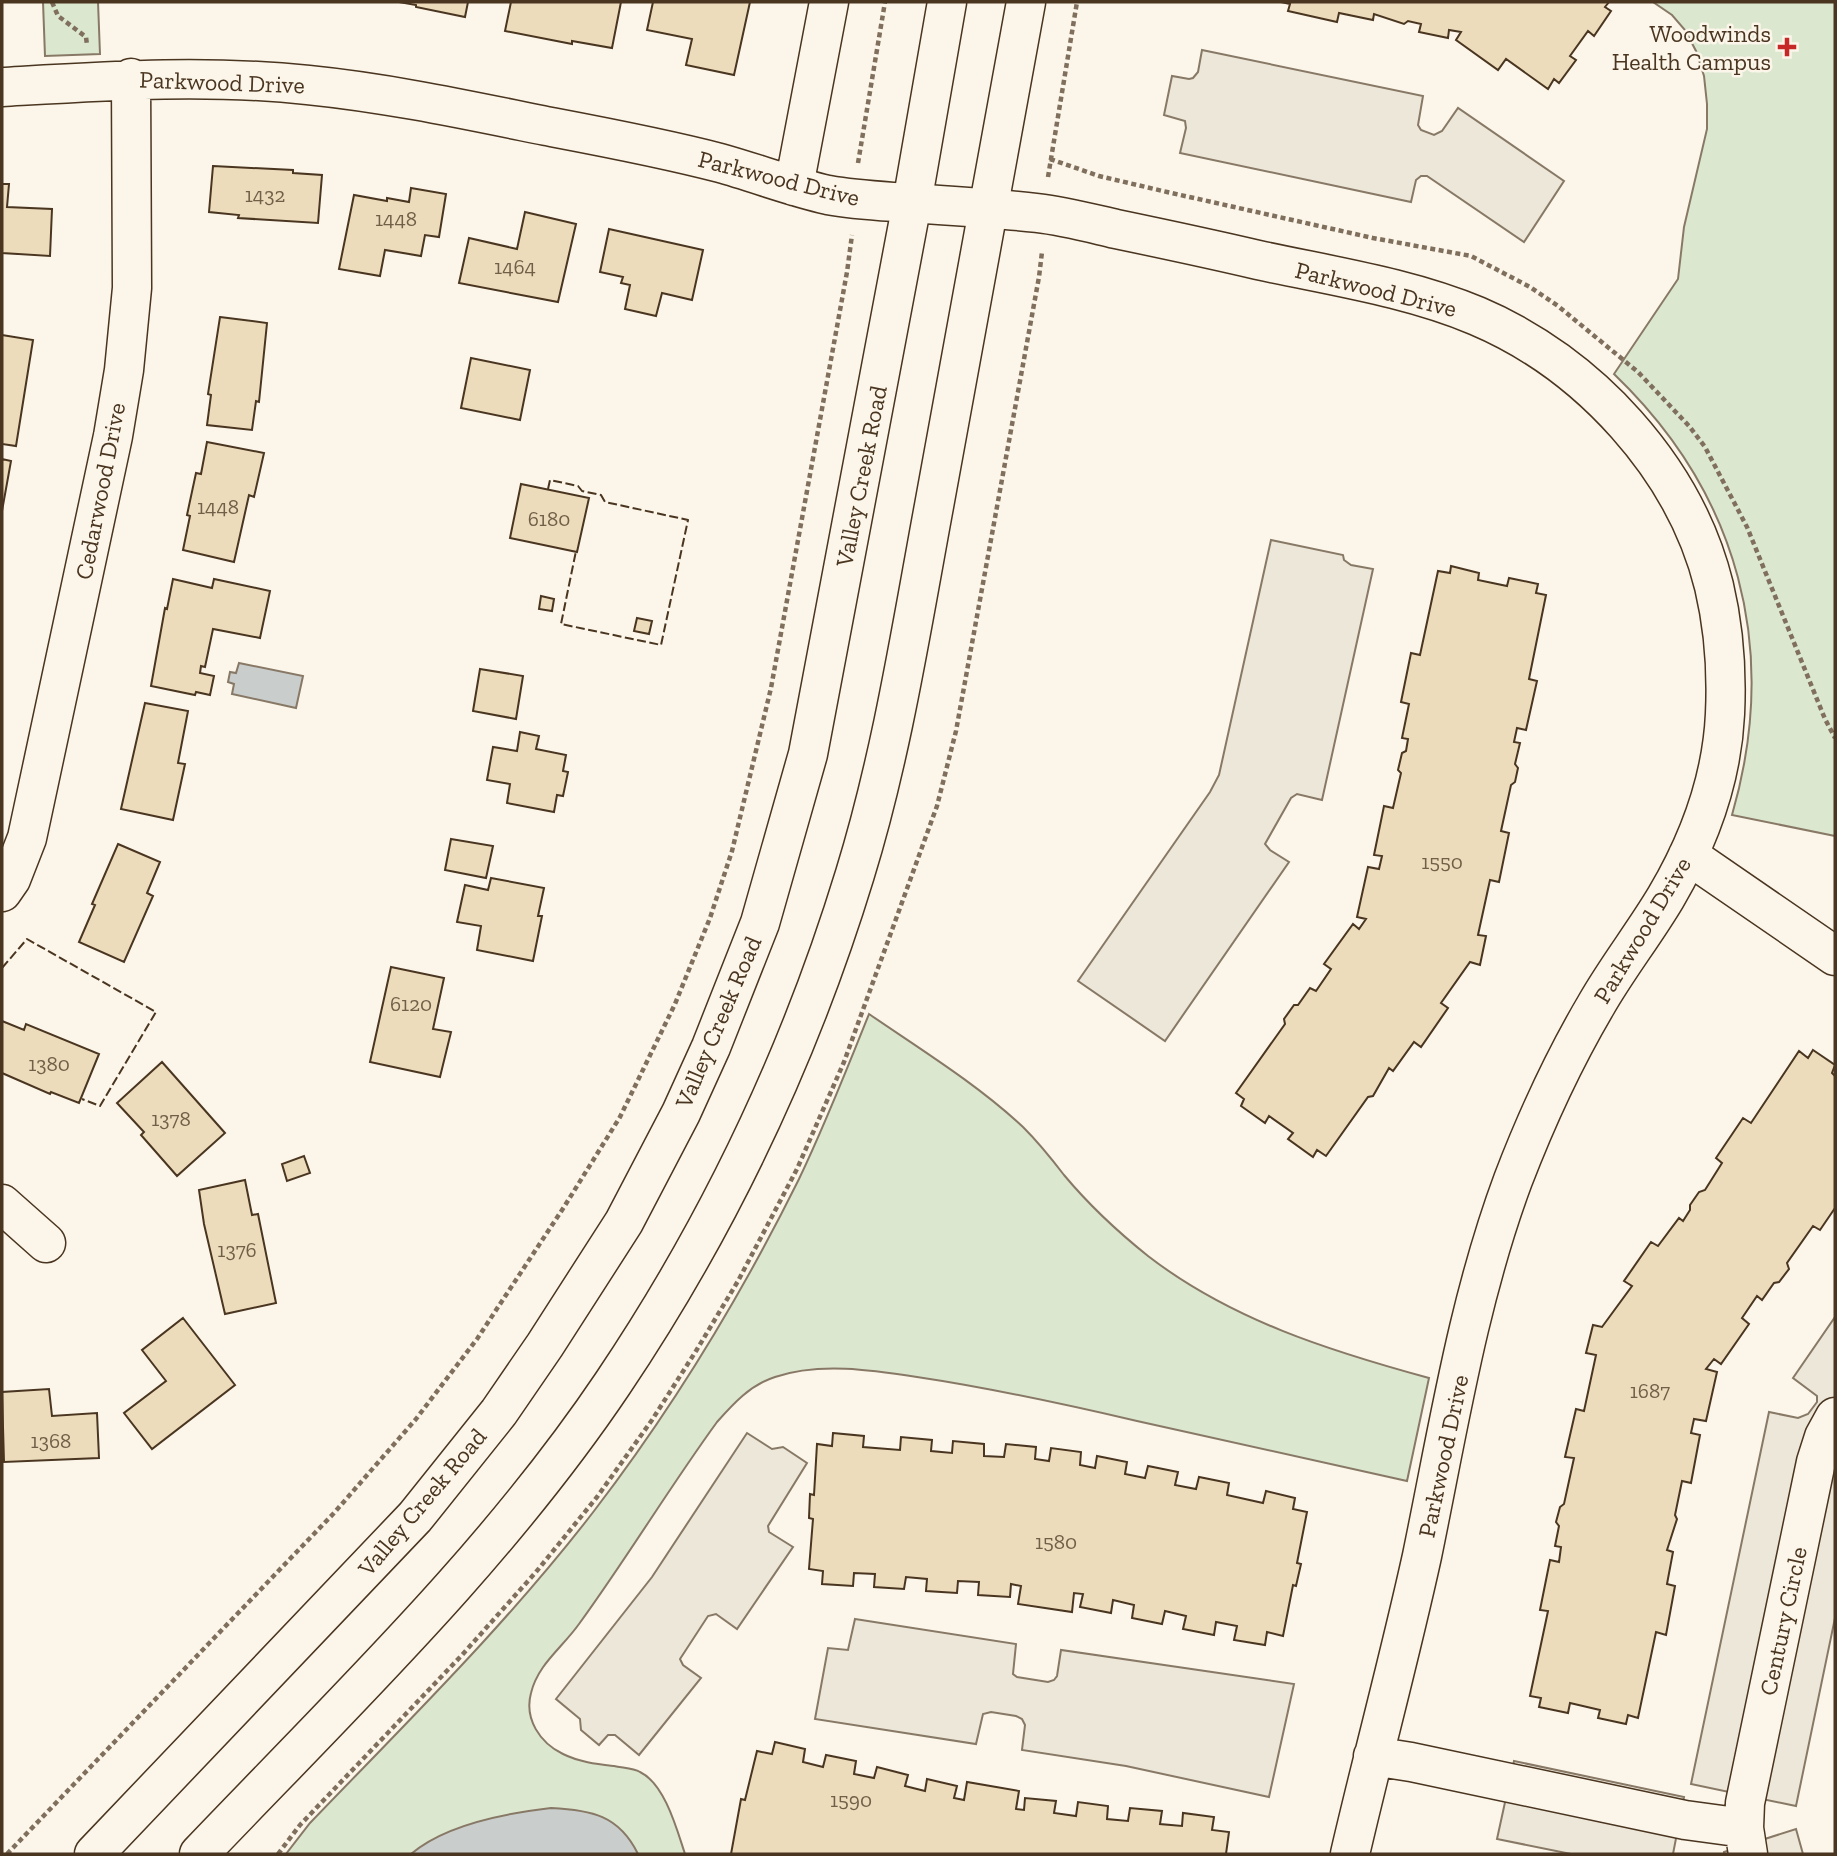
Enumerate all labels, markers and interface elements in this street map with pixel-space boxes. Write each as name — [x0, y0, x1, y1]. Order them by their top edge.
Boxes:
place label: Woodwinds Health Campus — [1612, 19, 1771, 76]
marker: Woodwinds Health Campus — [1777, 37, 1797, 57]
street label: Parkwood Drive — [139, 65, 305, 99]
street label: Parkwood Drive — [695, 144, 863, 212]
house number: 1432 — [245, 182, 285, 207]
house number: 1448 — [375, 206, 417, 231]
house number: 1464 — [494, 254, 536, 279]
street label: Parkwood Drive — [1292, 255, 1460, 323]
street label: Valley Creek Road — [829, 383, 893, 570]
street label: Cedarwood Drive — [69, 400, 131, 582]
house number: 1448 — [197, 494, 239, 519]
house number: 6180 — [528, 506, 570, 531]
house number: 1550 — [1421, 849, 1463, 874]
street label: Parkwood Drive — [1587, 852, 1697, 1008]
street label: Valley Creek Road — [668, 932, 767, 1113]
house number: 6120 — [390, 991, 432, 1016]
house number: 1380 — [28, 1051, 70, 1076]
house number: 1378 — [151, 1106, 191, 1131]
house number: 1376 — [217, 1237, 257, 1262]
street label: Parkwood Drive — [1412, 1372, 1474, 1540]
house number: 1687 — [1630, 1378, 1670, 1403]
street label: Valley Creek Road — [351, 1422, 492, 1583]
house number: 1368 — [31, 1428, 71, 1453]
house number: 1580 — [1035, 1529, 1077, 1554]
street label: Century Circle — [1753, 1544, 1813, 1698]
house number: 1590 — [830, 1787, 872, 1812]

